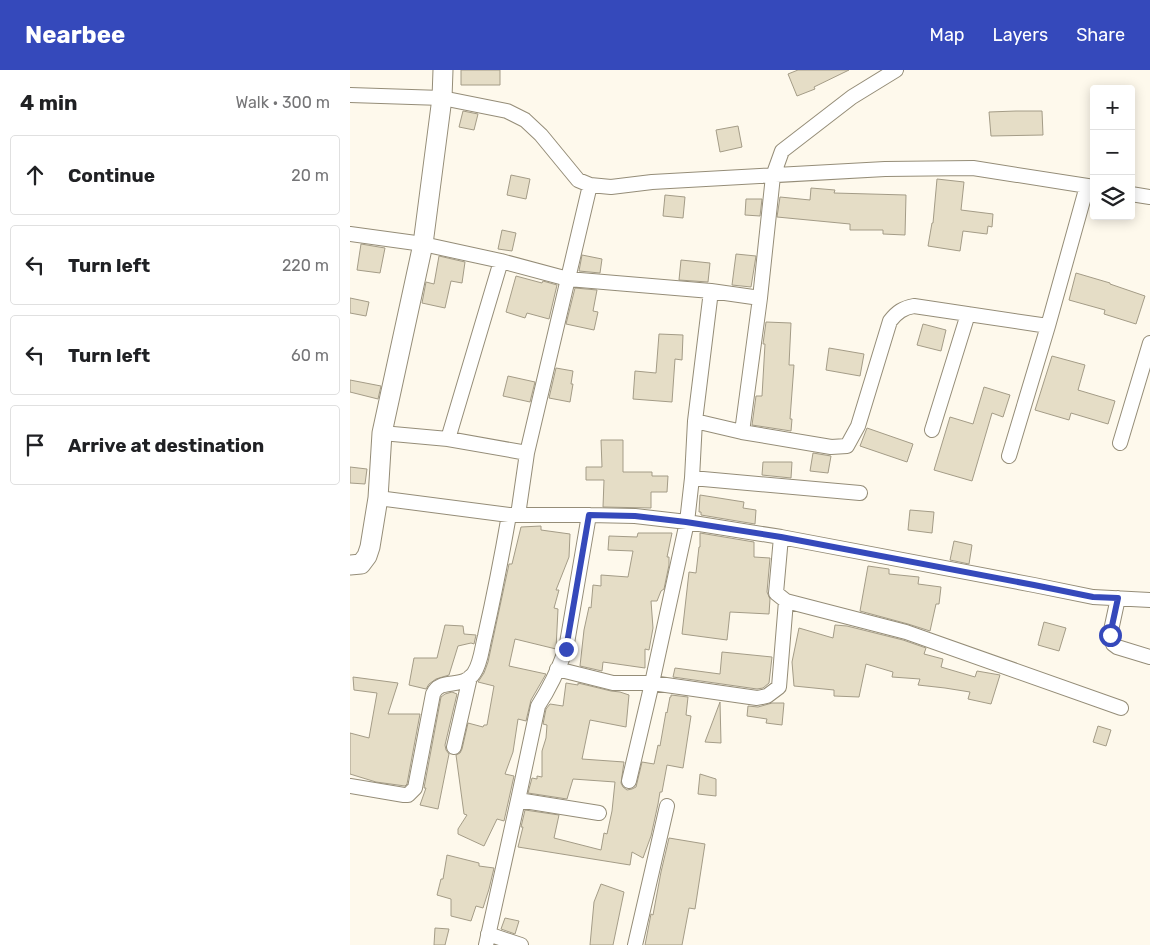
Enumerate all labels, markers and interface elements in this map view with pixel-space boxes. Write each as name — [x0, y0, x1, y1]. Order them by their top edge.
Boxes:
text: Nearbee — [25, 21, 125, 49]
text: Map — [930, 24, 965, 46]
text: Layers — [993, 24, 1048, 46]
text: Share — [1076, 24, 1125, 46]
map controls — [1090, 85, 1135, 220]
button: + — [1090, 85, 1135, 130]
text: 4 min — [20, 90, 78, 115]
text: Walk · 300 m — [236, 93, 330, 112]
button: − — [1090, 130, 1135, 175]
icon: ahead — [21, 161, 49, 189]
text: Continue — [68, 164, 155, 187]
text: 20 m — [291, 166, 329, 185]
button: layers — [1090, 175, 1135, 220]
icon: left — [21, 251, 49, 279]
text: Turn left — [68, 254, 150, 277]
text: 220 m — [282, 256, 329, 275]
icon: left — [21, 341, 49, 369]
text: Turn left — [68, 344, 150, 367]
text: 60 m — [291, 346, 329, 365]
icon: arrive — [21, 431, 49, 459]
text: Arrive at destination — [68, 434, 264, 457]
route start — [1099, 624, 1122, 647]
route end — [555, 638, 578, 661]

